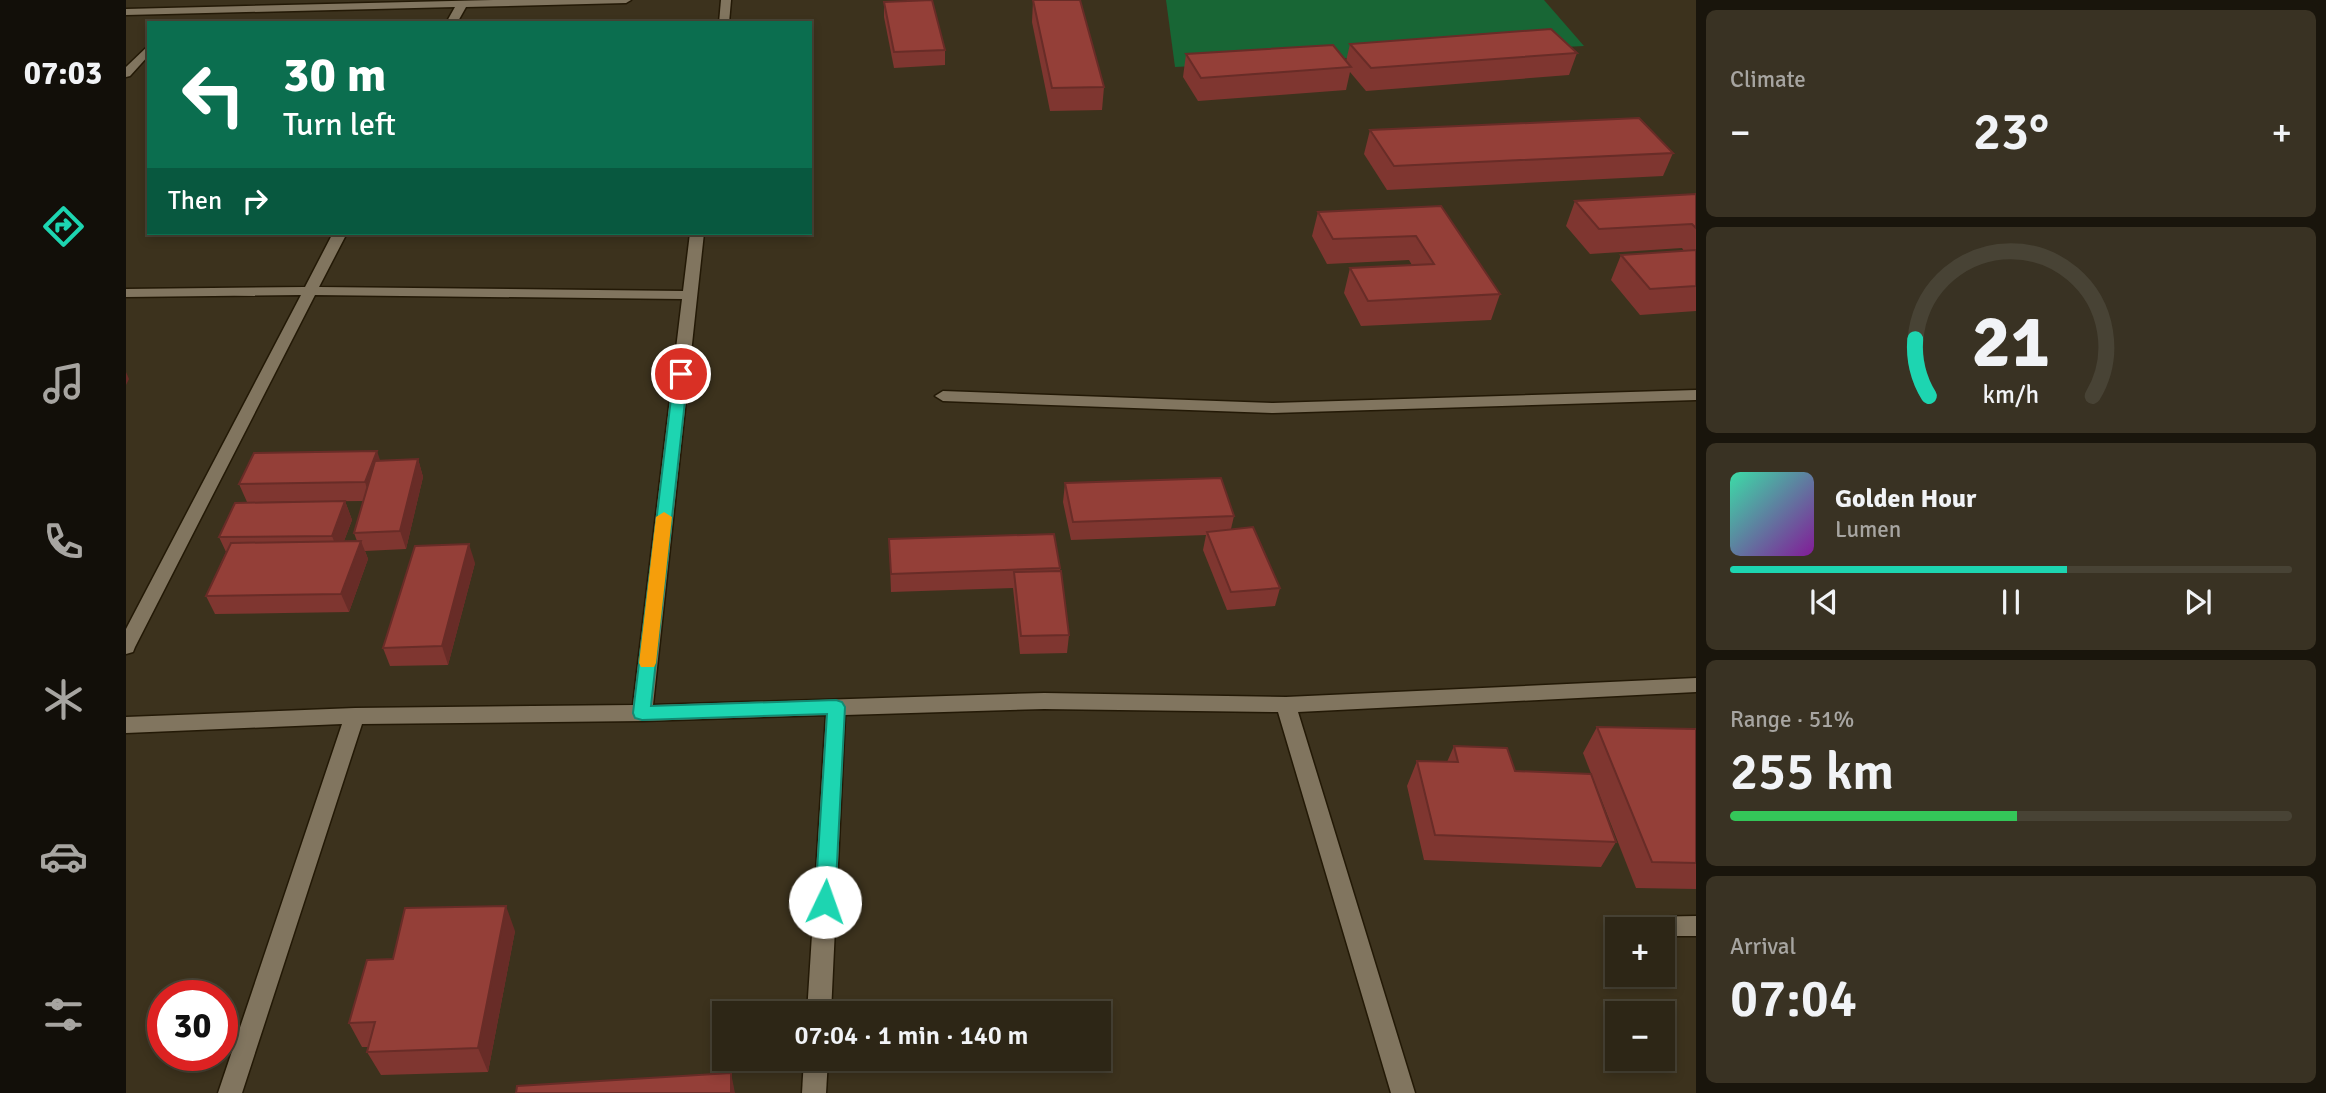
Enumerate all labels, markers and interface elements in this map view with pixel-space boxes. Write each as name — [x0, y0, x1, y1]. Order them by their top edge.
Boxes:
text: 30 m — [283, 45, 386, 105]
icon: left — [168, 49, 259, 140]
text: 07:03 — [24, 54, 102, 93]
text: Climate — [1730, 65, 1806, 94]
text: 23° — [1973, 100, 2049, 164]
text: Turn left — [283, 105, 396, 144]
text: − — [1730, 109, 1751, 156]
text: + — [2271, 109, 2292, 156]
icon: right — [236, 182, 274, 220]
text: Then — [168, 185, 222, 217]
icon: directions — [39, 202, 88, 251]
text: 21 — [1972, 298, 2050, 387]
pin — [651, 344, 711, 404]
icon: arrive — [662, 355, 700, 393]
icon: music — [39, 359, 88, 408]
text: km/h — [1983, 379, 2039, 410]
text: Golden Hour — [1835, 483, 1976, 515]
text: Lumen — [1835, 515, 1901, 544]
icon: phone — [39, 517, 88, 566]
icon: previous — [1805, 583, 1843, 621]
icon: pause — [1992, 583, 2030, 621]
icon: next — [2179, 583, 2217, 621]
icon: climate — [39, 675, 88, 724]
text: Range · 51% — [1730, 705, 1854, 734]
text: 255 km — [1730, 740, 1894, 804]
icon: car — [39, 832, 88, 881]
position arrow — [788, 865, 862, 939]
map controls — [1605, 917, 1675, 1071]
button: + — [1605, 917, 1675, 987]
text: Arrival — [1730, 932, 1796, 961]
text: 07:04 — [1730, 967, 1857, 1031]
speed limit sign: 30 — [147, 980, 238, 1071]
icon: filters — [39, 990, 88, 1039]
button: − — [1605, 1001, 1675, 1071]
text: 07:04 · 1 min · 140 m — [795, 1020, 1028, 1052]

